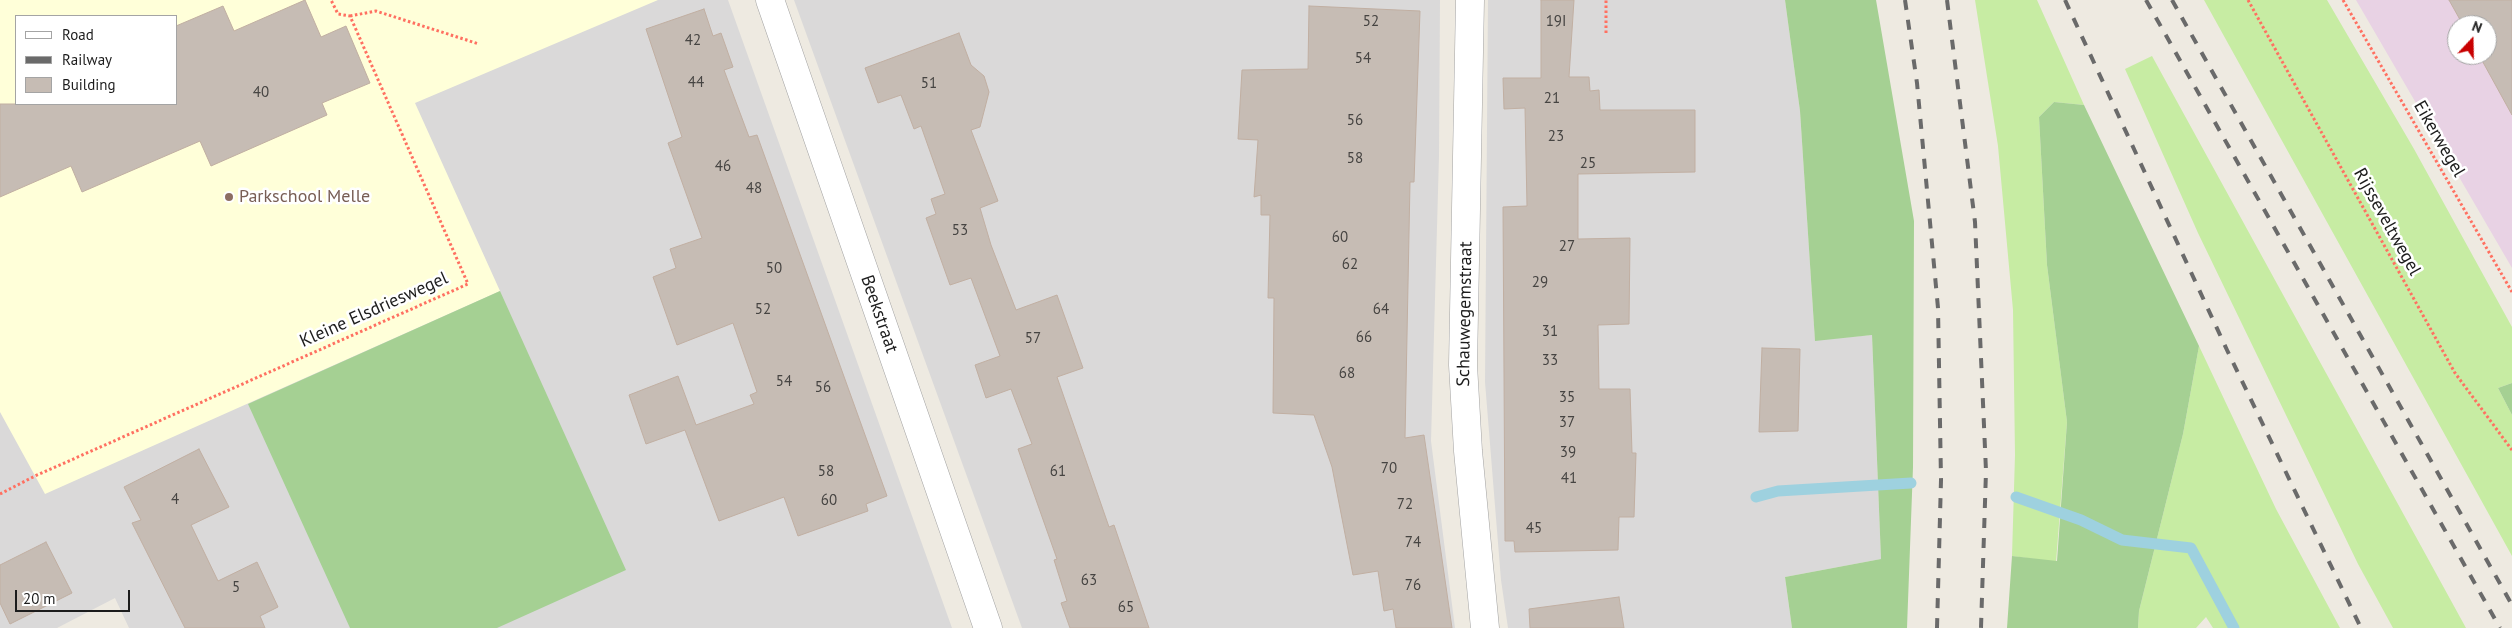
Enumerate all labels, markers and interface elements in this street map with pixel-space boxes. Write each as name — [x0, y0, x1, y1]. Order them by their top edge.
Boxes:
house number: 52 — [1363, 13, 1379, 31]
house number: 19I — [1546, 13, 1566, 31]
legend — [15, 15, 178, 105]
north arrow — [2447, 15, 2497, 65]
text: N — [2469, 17, 2485, 37]
text: Road — [62, 25, 94, 44]
house number: 42 — [685, 32, 701, 50]
text: Railway — [62, 50, 112, 69]
house number: 54 — [1355, 50, 1371, 68]
house number: 44 — [688, 74, 704, 92]
text: Building — [62, 75, 116, 94]
house number: 51 — [921, 75, 937, 93]
house number: 40 — [253, 84, 269, 102]
house number: 21 — [1544, 90, 1560, 108]
street label: Eikerwegel — [2409, 97, 2469, 181]
house number: 56 — [1347, 112, 1363, 130]
house number: 23 — [1548, 128, 1564, 146]
house number: 58 — [1347, 150, 1363, 168]
house number: 25 — [1580, 155, 1596, 173]
house number: 46 — [715, 158, 731, 176]
street label: Rijsseveltwegel — [2349, 165, 2425, 279]
house number: 48 — [746, 180, 762, 198]
place label: Parkschool Melle — [239, 186, 370, 208]
marker: Parkschool Melle — [223, 191, 235, 203]
house number: 53 — [952, 222, 968, 240]
house number: 60 — [1332, 229, 1348, 247]
house number: 27 — [1559, 238, 1575, 256]
street label: Schauwegemstraat — [1453, 241, 1477, 387]
house number: 62 — [1342, 256, 1358, 274]
house number: 50 — [766, 260, 782, 278]
street label: Kleine Elsdrieswegel — [297, 268, 451, 352]
street label: Beekstraat — [856, 272, 902, 356]
house number: 29 — [1532, 274, 1548, 292]
house number: 52 — [755, 301, 771, 319]
house number: 64 — [1373, 301, 1389, 319]
house number: 31 — [1542, 323, 1558, 341]
house number: 66 — [1356, 329, 1372, 347]
house number: 57 — [1025, 330, 1041, 348]
house number: 33 — [1542, 352, 1558, 370]
house number: 68 — [1339, 365, 1355, 383]
house number: 54 — [776, 373, 792, 391]
house number: 56 — [815, 379, 831, 397]
house number: 35 — [1559, 389, 1575, 407]
house number: 37 — [1559, 414, 1575, 432]
house number: 39 — [1560, 444, 1576, 462]
house number: 70 — [1381, 460, 1397, 478]
house number: 58 — [818, 463, 834, 481]
house number: 61 — [1050, 463, 1066, 481]
house number: 41 — [1561, 470, 1577, 488]
house number: 4 — [171, 491, 179, 509]
house number: 60 — [821, 492, 837, 510]
house number: 72 — [1397, 496, 1413, 514]
house number: 45 — [1526, 520, 1542, 538]
house number: 74 — [1405, 534, 1421, 552]
house number: 63 — [1081, 572, 1097, 590]
house number: 76 — [1405, 577, 1421, 595]
house number: 5 — [232, 579, 240, 597]
scale bar — [18, 580, 132, 612]
text: 20 m — [23, 589, 56, 608]
house number: 65 — [1118, 599, 1134, 617]

